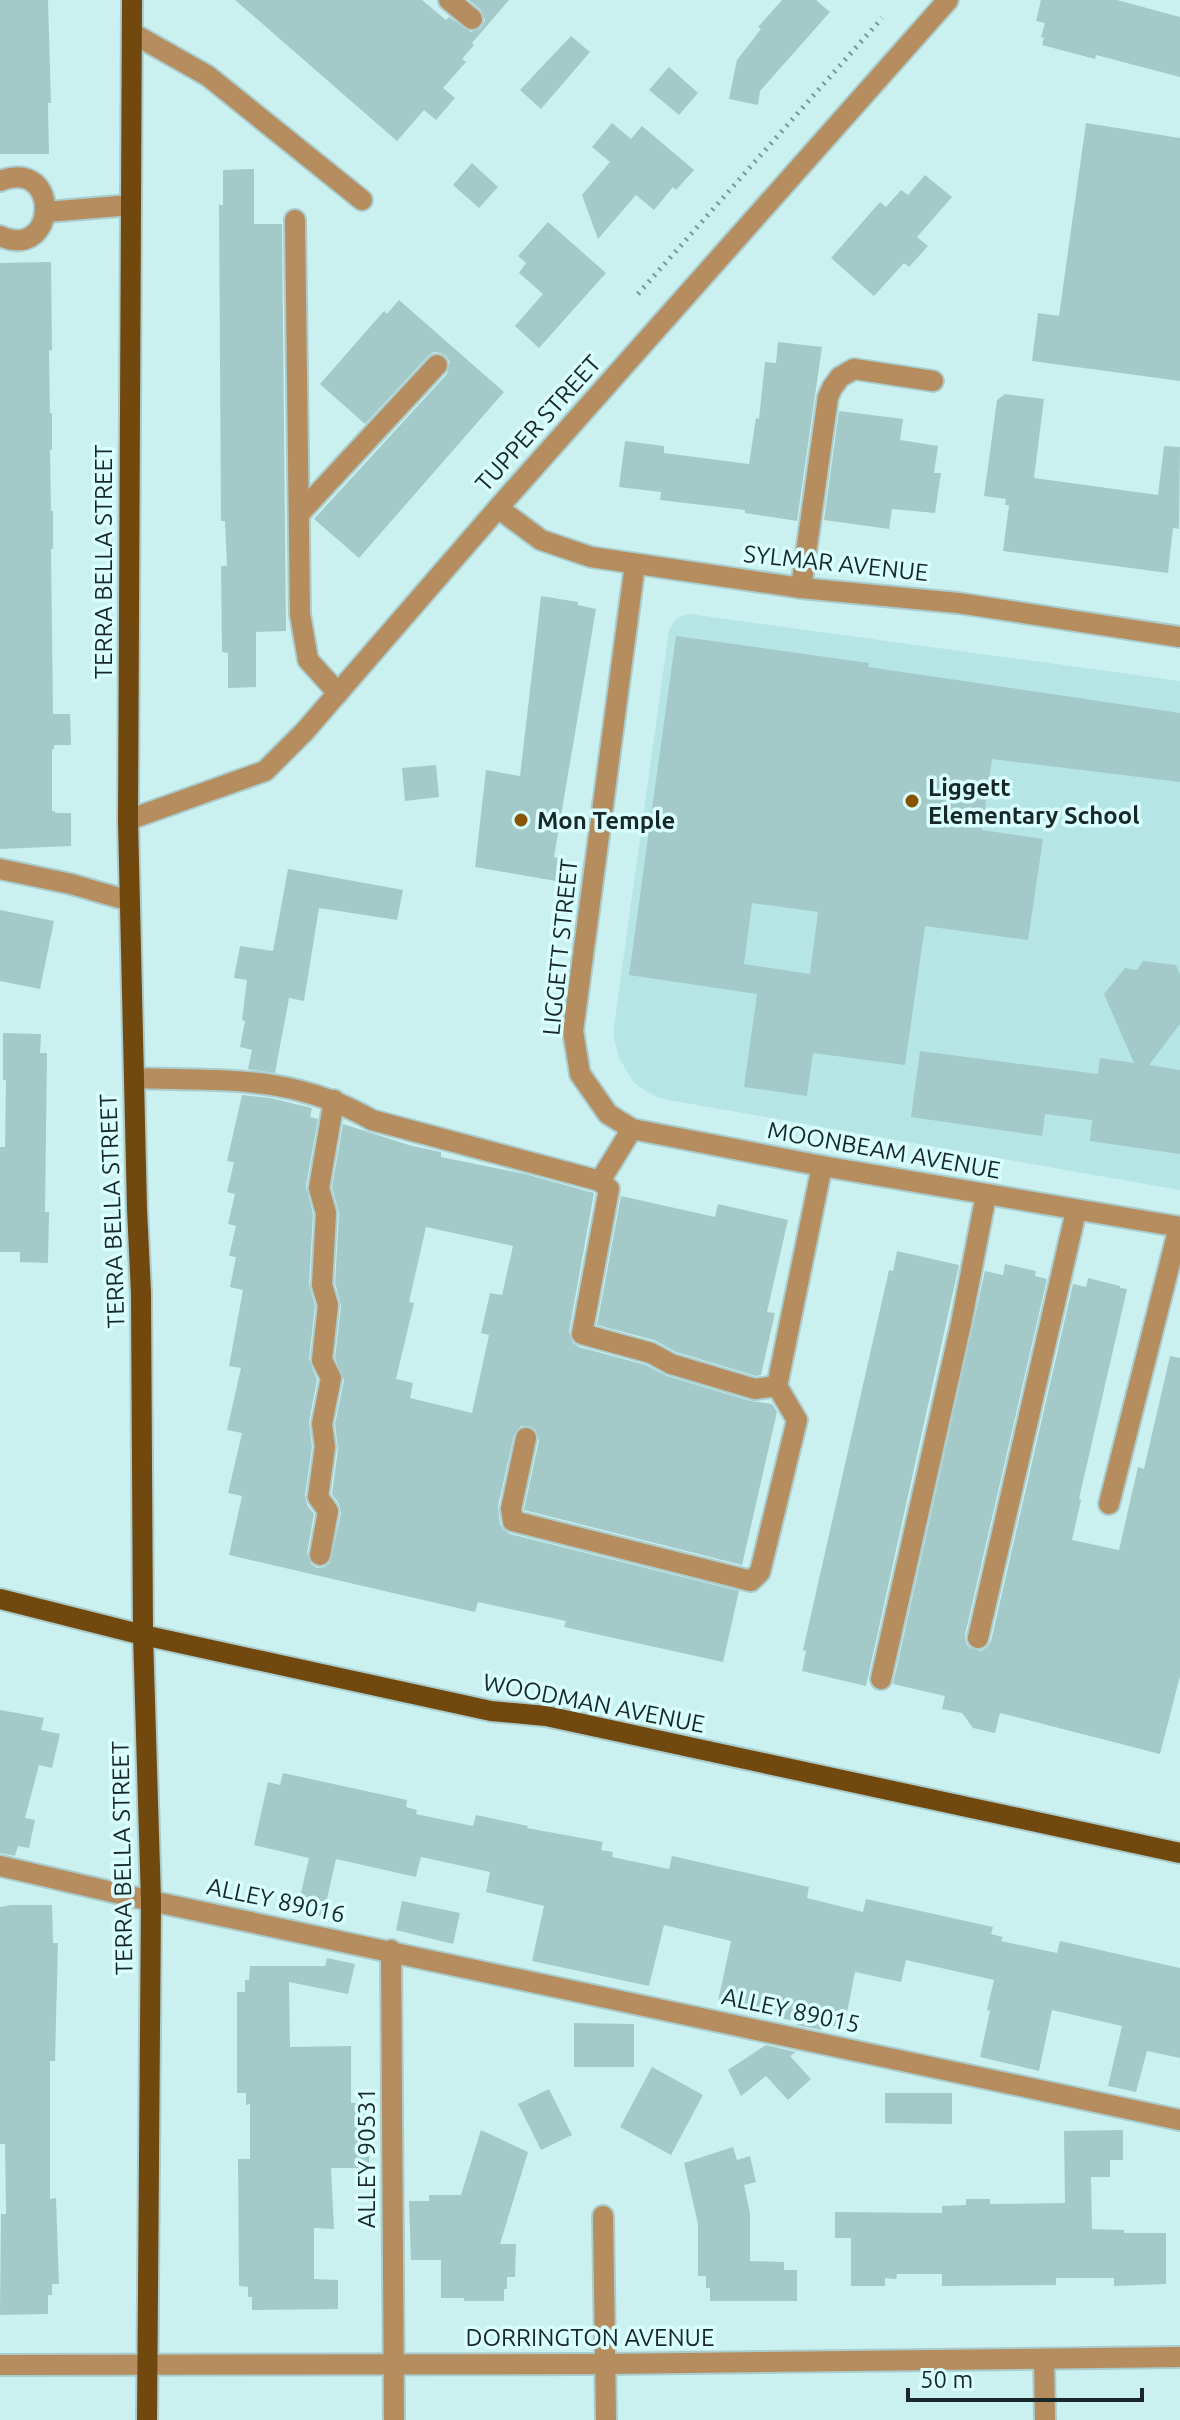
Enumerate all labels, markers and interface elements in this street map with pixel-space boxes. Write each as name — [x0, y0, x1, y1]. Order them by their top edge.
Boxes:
street label: TUPPER STREET — [470, 349, 606, 497]
street label: TERRA BELLA STREET — [90, 445, 117, 679]
street label: SYLMAR AVENUE — [742, 540, 930, 586]
place label: Liggett Elementary School — [928, 774, 1140, 829]
marker: Liggett Elementary School — [903, 792, 921, 810]
place label: Mon Temple — [537, 807, 675, 834]
marker: Mon Temple — [512, 811, 530, 829]
street label: LIGGETT STREET — [537, 857, 583, 1037]
street label: TERRA BELLA STREET — [94, 1093, 130, 1329]
street label: MOONBEAM AVENUE — [765, 1116, 1003, 1184]
street label: WOODMAN AVENUE — [481, 1668, 707, 1738]
street label: TERRA BELLA STREET — [106, 1741, 138, 1975]
street label: ALLEY 89016 — [204, 1872, 348, 1928]
street label: ALLEY 89015 — [719, 1982, 863, 2038]
street label: ALLEY 90531 — [353, 2088, 380, 2228]
street label: DORRINGTON AVENUE — [466, 2324, 714, 2351]
scale bar — [908, 2352, 1142, 2402]
text: 50 m — [920, 2366, 973, 2393]

